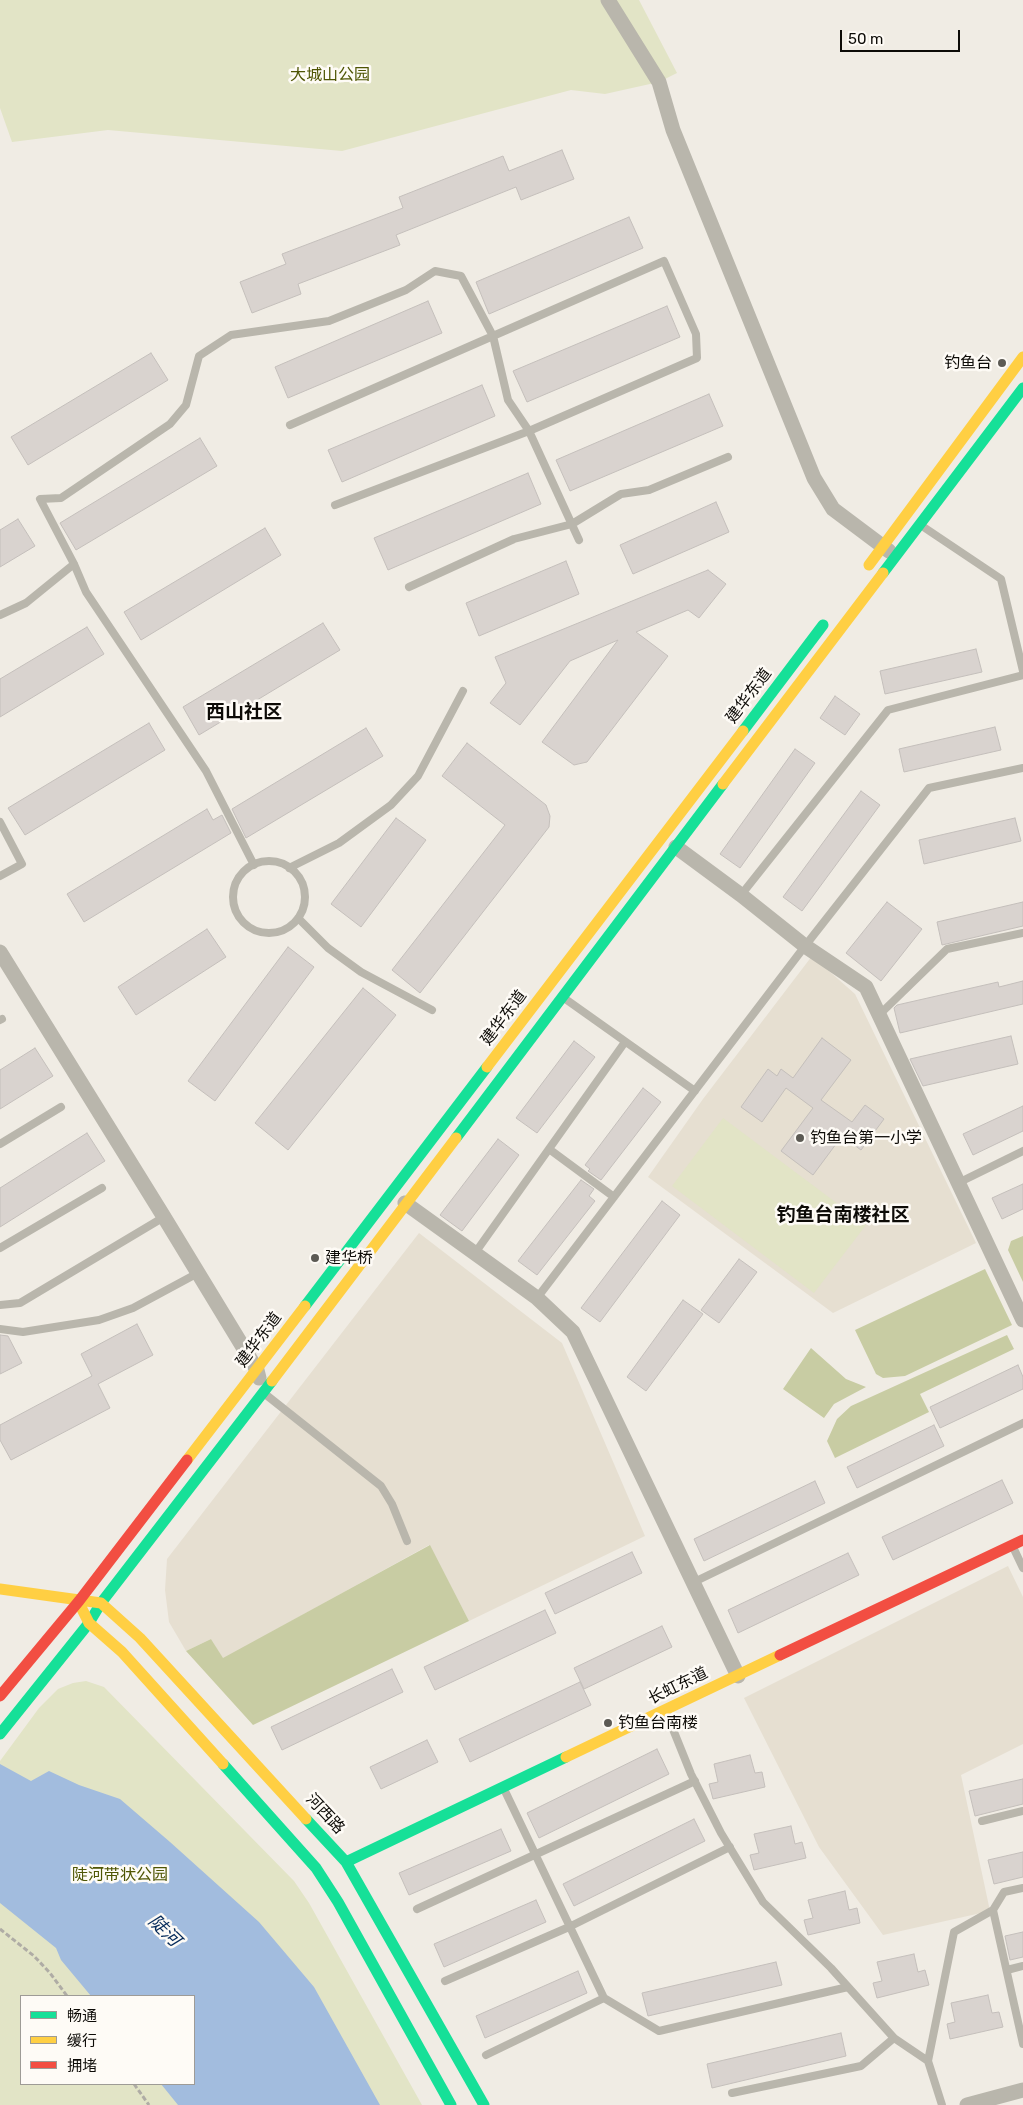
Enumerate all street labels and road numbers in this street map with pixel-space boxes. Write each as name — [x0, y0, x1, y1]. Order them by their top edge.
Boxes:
street label: 建华东道 — [722, 665, 776, 727]
street label: 建华东道 — [477, 987, 531, 1049]
street label: 建华东道 — [232, 1309, 286, 1371]
street label: 长虹东道 — [645, 1663, 711, 1709]
street label: 河西路 — [302, 1790, 348, 1838]

